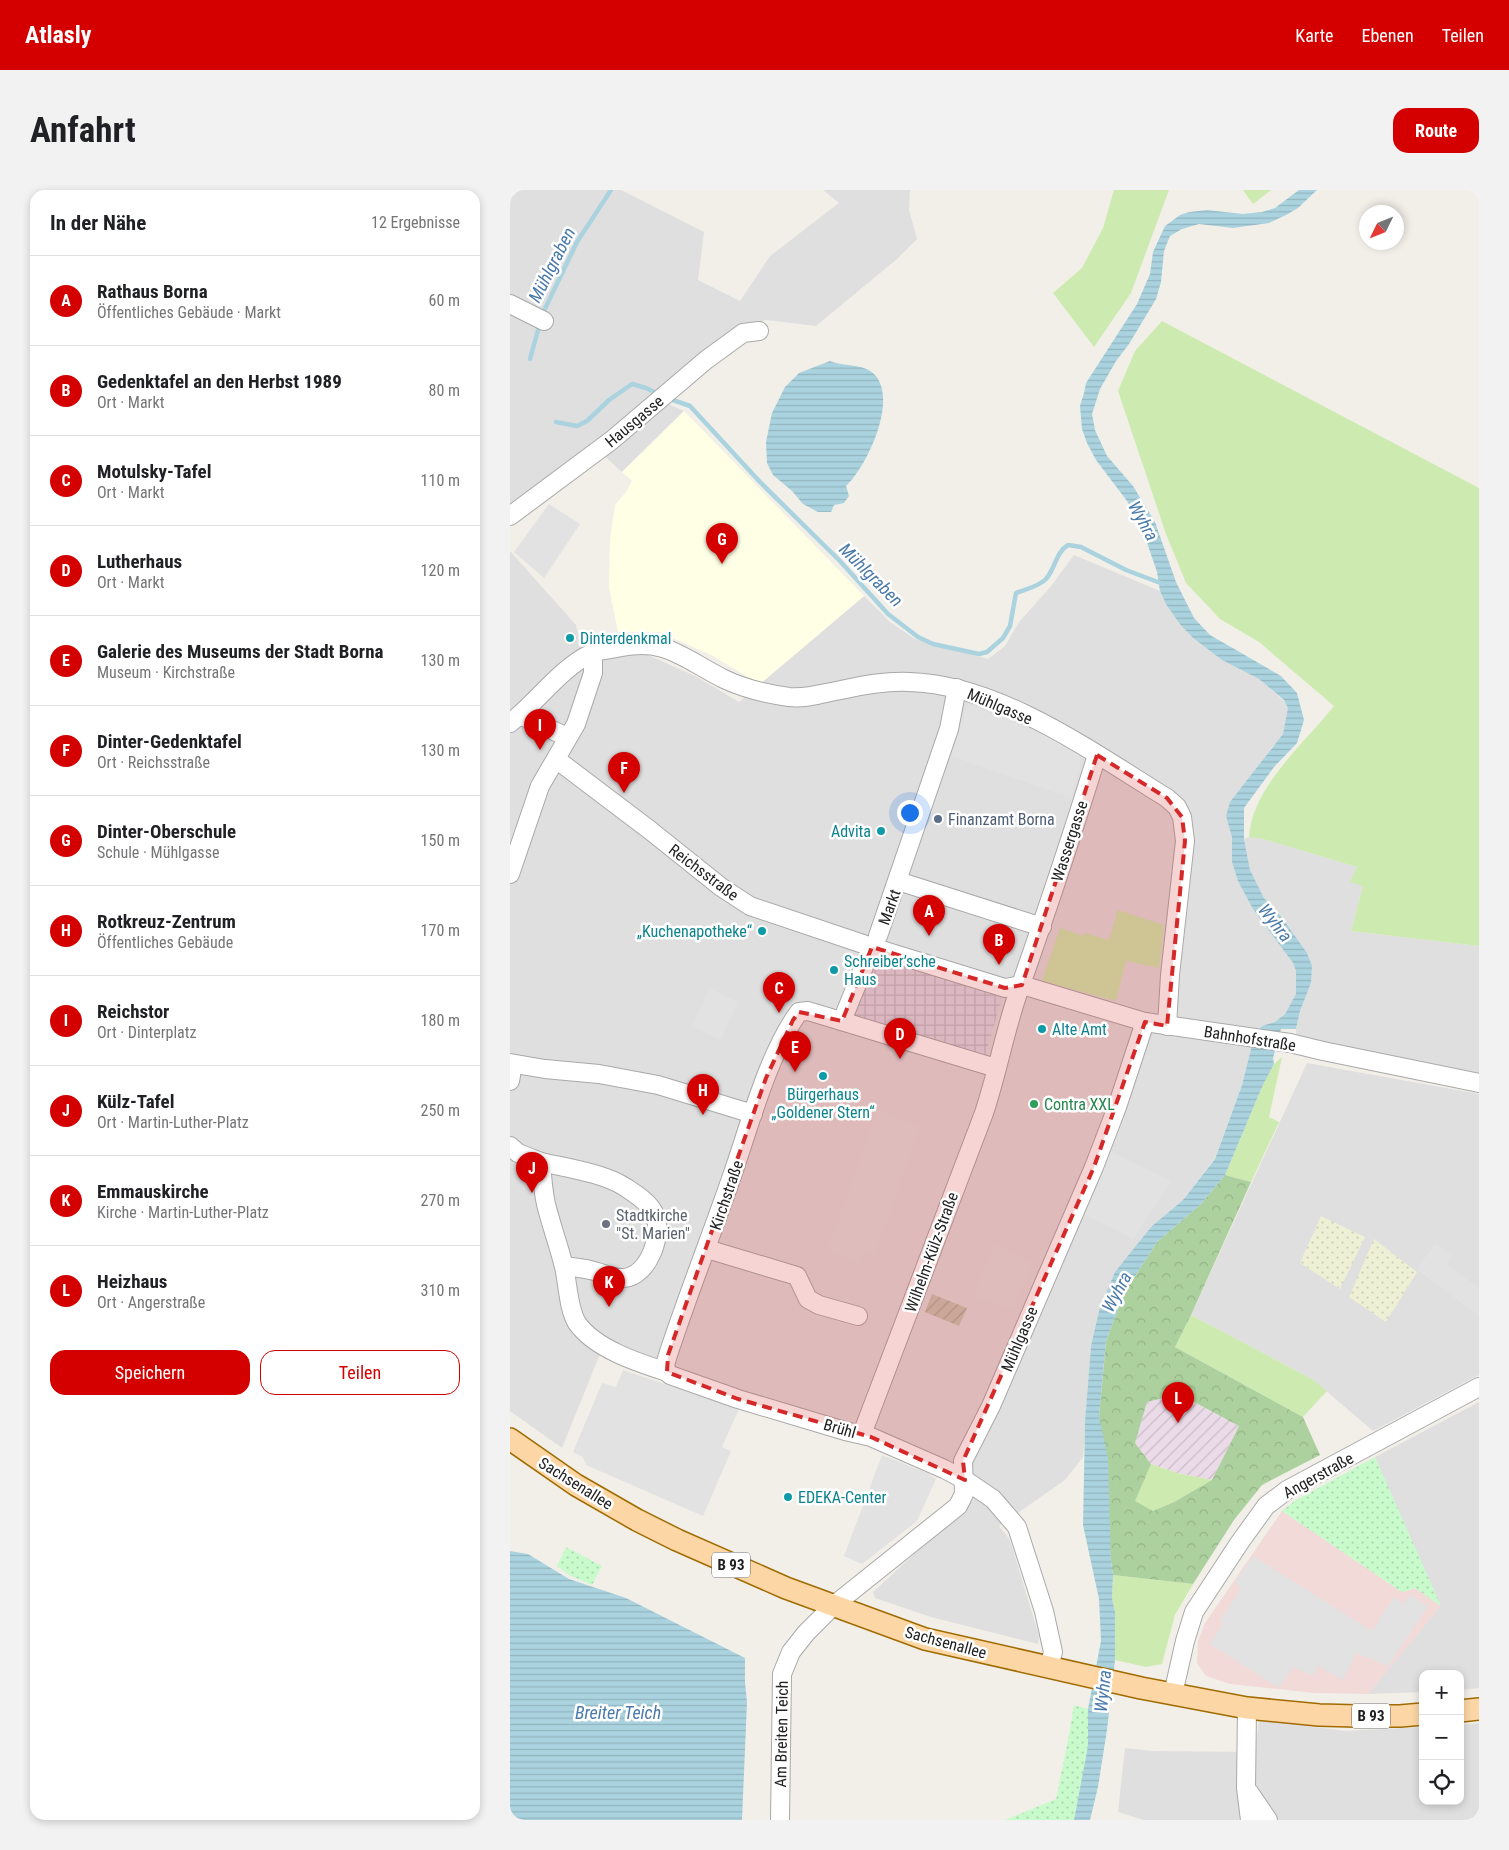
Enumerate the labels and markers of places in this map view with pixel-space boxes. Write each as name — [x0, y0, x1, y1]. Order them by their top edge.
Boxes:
pin: G — [706, 523, 738, 564]
place label: Dinterdenkmal — [580, 629, 671, 648]
marker: Dinterdenkmal — [564, 632, 576, 644]
pin: I — [524, 709, 556, 750]
pin: F — [608, 752, 640, 793]
place label: Finanzamt Borna — [948, 810, 1055, 829]
marker: Finanzamt Borna — [932, 813, 944, 825]
place label: Advita — [831, 822, 871, 841]
marker: Advita — [875, 825, 887, 837]
pin: A — [913, 895, 945, 936]
place label: „Kuchenapotheke“ — [637, 922, 753, 941]
pin: B — [983, 924, 1015, 965]
marker: „Kuchenapotheke“ — [756, 925, 768, 937]
place label: Schreiber’sche Haus — [844, 952, 936, 989]
marker: Schreiber’sche Haus — [828, 964, 840, 976]
pin: C — [763, 972, 795, 1013]
pin: D — [884, 1018, 916, 1059]
place label: Alte Amt — [1052, 1020, 1107, 1039]
marker: Alte Amt — [1036, 1023, 1048, 1035]
pin: E — [779, 1031, 811, 1072]
marker: Bürgerhaus „Goldener Stern“ — [817, 1070, 829, 1082]
pin: H — [687, 1074, 719, 1115]
place label: Bürgerhaus „Goldener Stern“ — [771, 1085, 875, 1122]
place label: Contra XXL — [1044, 1095, 1115, 1114]
marker: Contra XXL — [1028, 1098, 1040, 1110]
pin: J — [516, 1152, 548, 1193]
place label: Stadtkirche "St. Marien" — [616, 1206, 690, 1243]
marker: Stadtkirche "St. Marien" — [600, 1218, 612, 1230]
pin: K — [593, 1266, 625, 1307]
pin: L — [1162, 1382, 1194, 1423]
place label: EDEKA-Center — [798, 1488, 887, 1507]
marker: EDEKA-Center — [782, 1491, 794, 1503]

